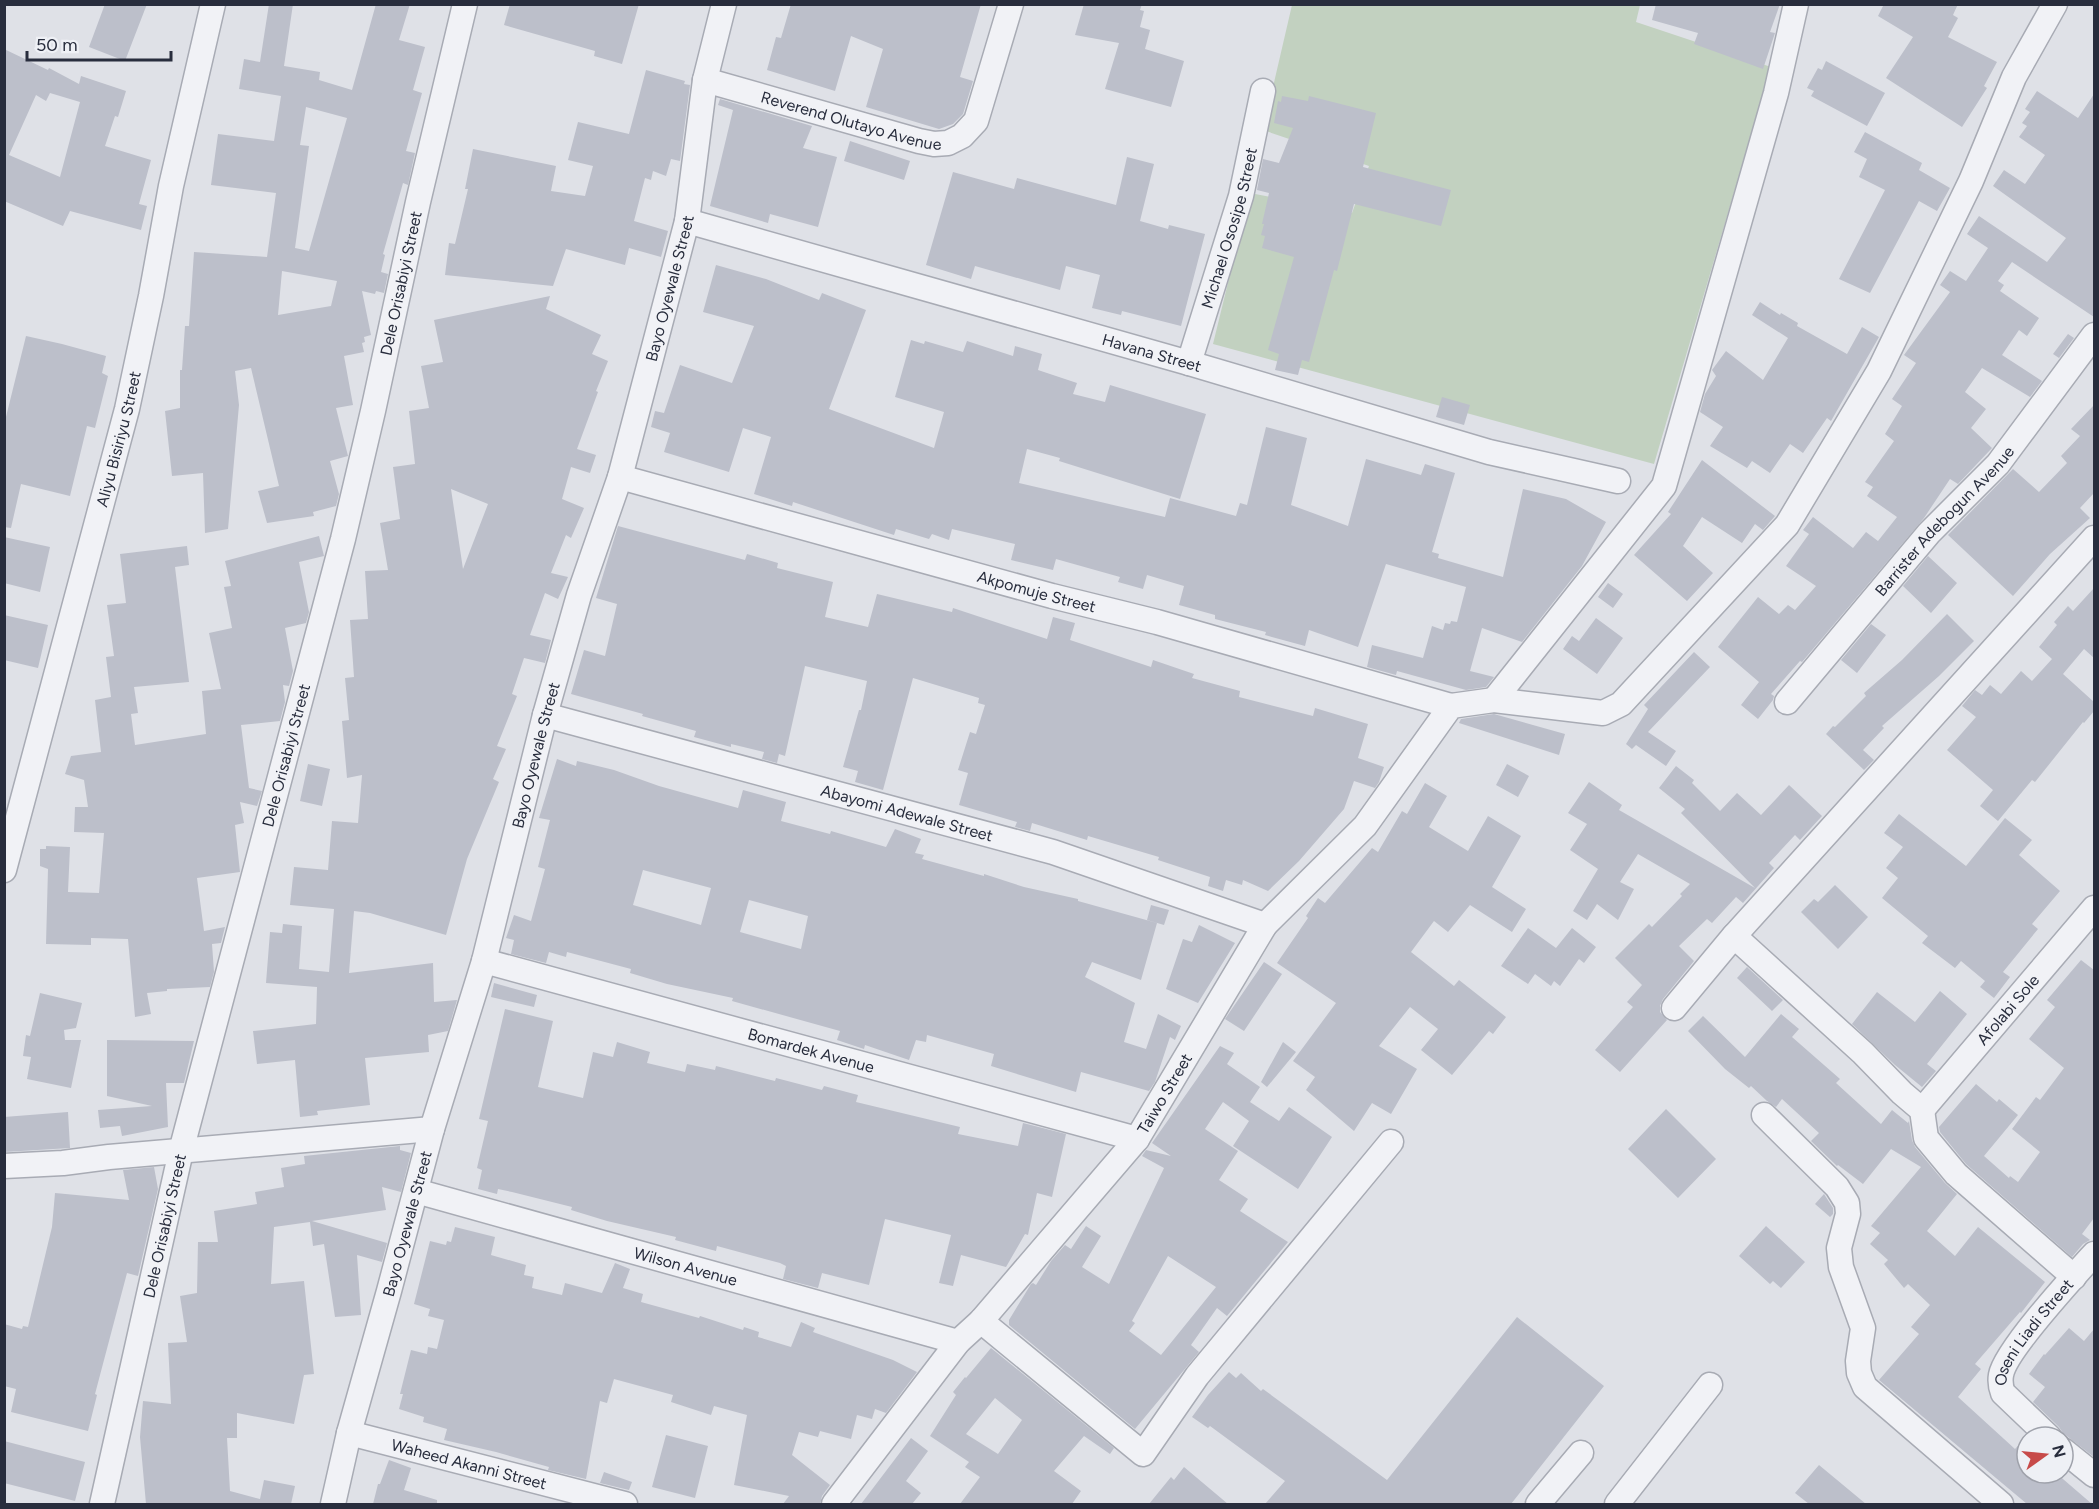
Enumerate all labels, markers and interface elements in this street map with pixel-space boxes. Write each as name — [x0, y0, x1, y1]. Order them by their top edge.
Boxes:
scale bar — [27, 24, 171, 62]
text: 50 m — [36, 34, 78, 56]
street label: Reverend Olutayo Avenue — [759, 87, 942, 154]
street label: Michael Ososipe Street — [1198, 146, 1261, 311]
street label: Dele Orisabiyi Street — [376, 209, 426, 357]
street label: Bayo Oyewale Street — [642, 214, 698, 363]
street label: Havana Street — [1100, 330, 1204, 376]
street label: Aliyu Bisiriyu Street — [92, 369, 145, 509]
street label: Barrister Adebogun Avenue — [1871, 442, 2018, 600]
street label: Akpomuje Street — [975, 567, 1098, 616]
street label: Bayo Oyewale Street — [508, 680, 564, 830]
street label: Dele Orisabiyi Street — [258, 682, 314, 829]
street label: Abayomi Adewale Street — [819, 781, 995, 845]
street label: Afolabi Sole — [1973, 971, 2043, 1049]
street label: Bomardek Avenue — [746, 1024, 877, 1077]
street label: Taiwo Street — [1133, 1050, 1196, 1137]
street label: Bayo Oyewale Street — [379, 1149, 436, 1299]
street label: Dele Orisabiyi Street — [139, 1152, 190, 1300]
street label: Wilson Avenue — [632, 1243, 740, 1290]
street label: Oseni Liadi Street — [1992, 1275, 2077, 1386]
north arrow — [2015, 1425, 2075, 1485]
street label: Waheed Akanni Street — [389, 1435, 549, 1493]
text: N — [2048, 1443, 2070, 1460]

